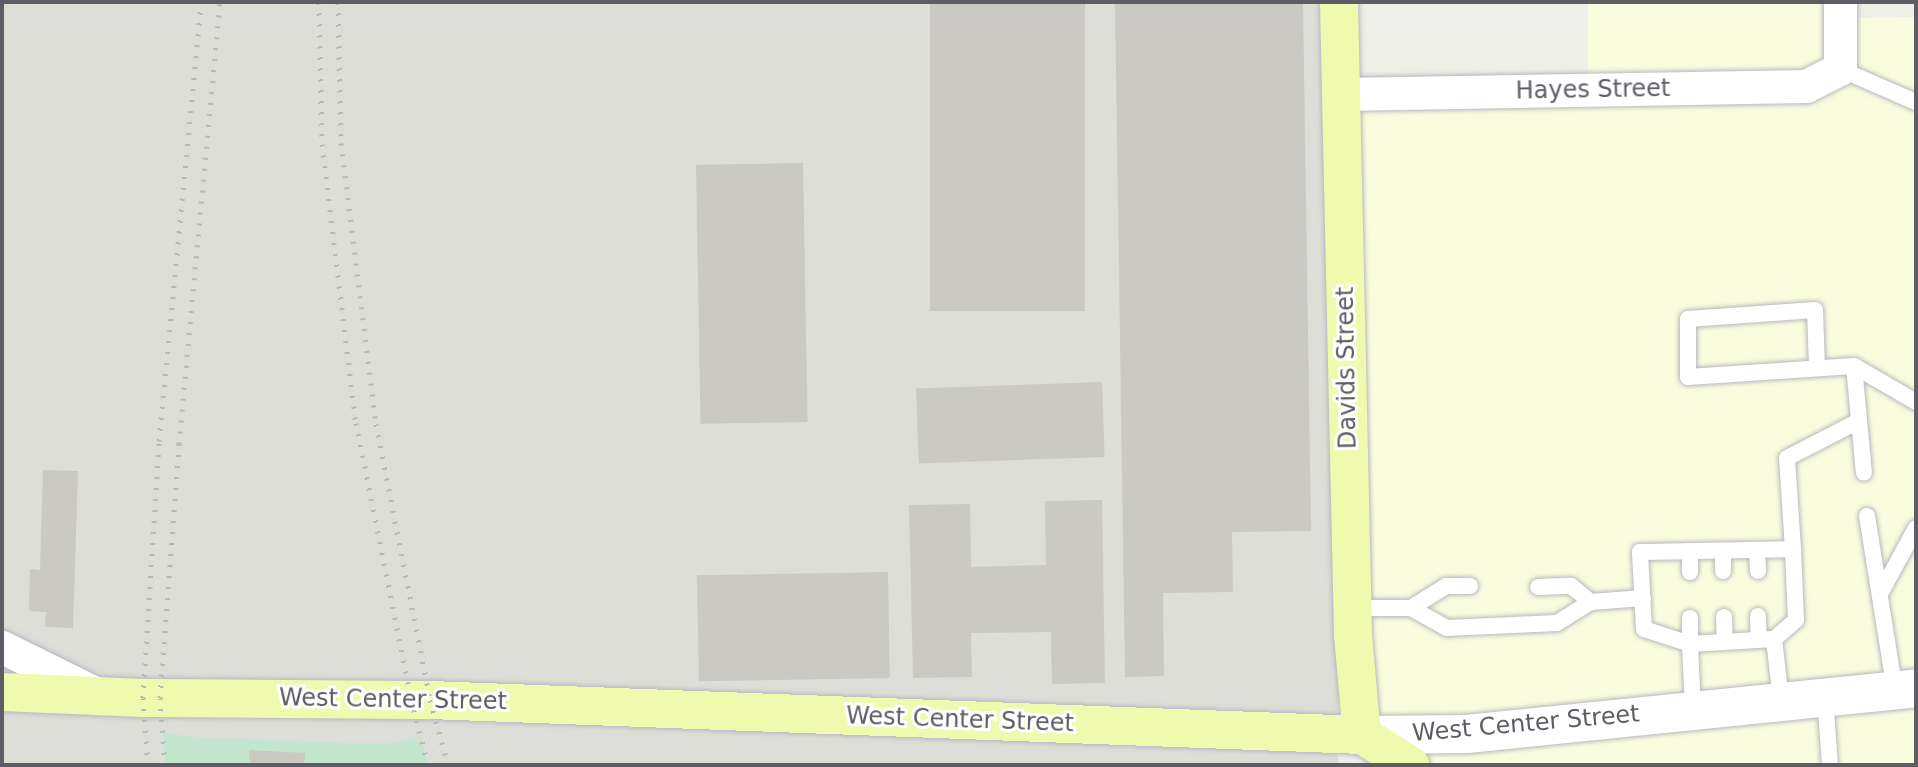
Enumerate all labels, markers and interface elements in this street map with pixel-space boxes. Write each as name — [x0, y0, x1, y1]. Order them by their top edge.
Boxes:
street label: Hayes Street — [1515, 74, 1671, 106]
street label: Davids Street — [1331, 287, 1363, 449]
street label: West Center Street — [279, 684, 507, 716]
street label: West Center Street — [1411, 700, 1641, 748]
street label: West Center Street — [846, 702, 1074, 738]

